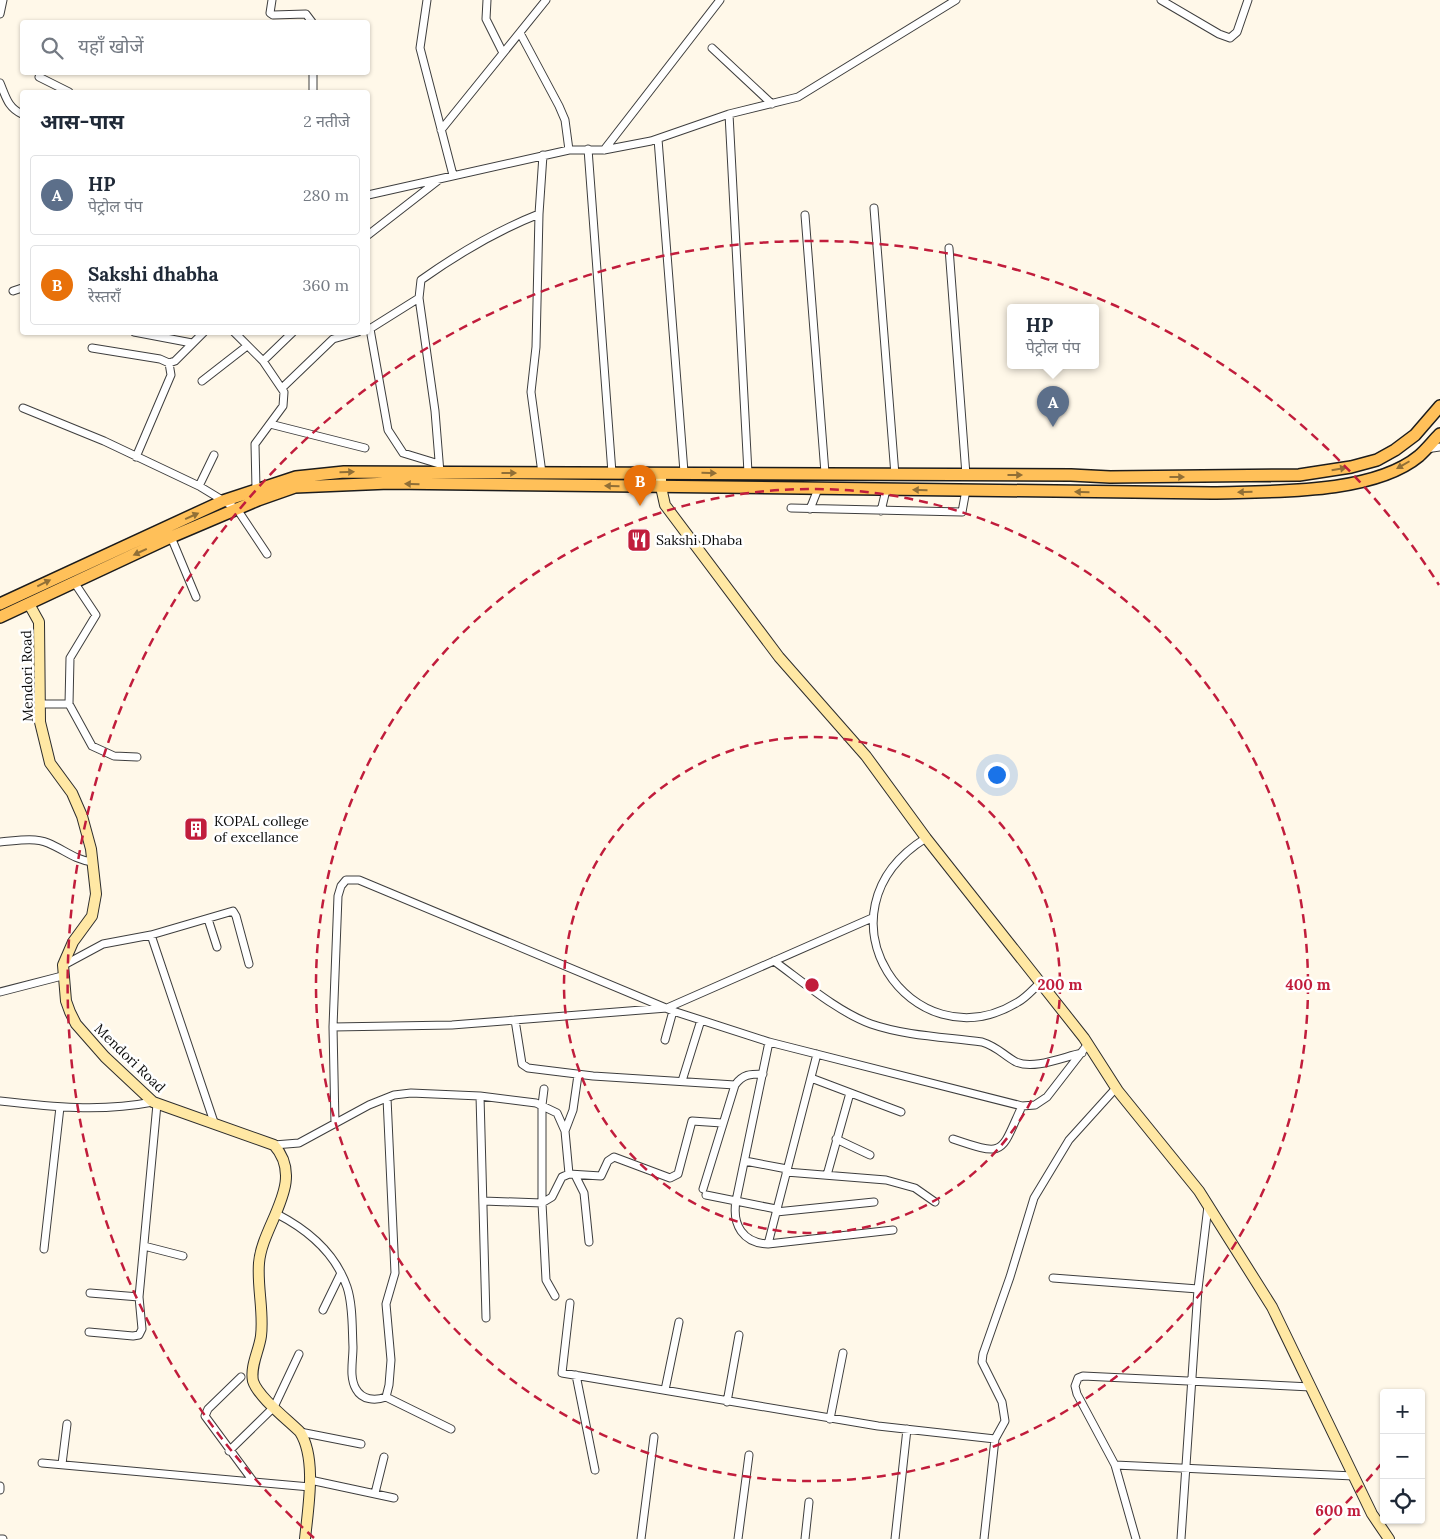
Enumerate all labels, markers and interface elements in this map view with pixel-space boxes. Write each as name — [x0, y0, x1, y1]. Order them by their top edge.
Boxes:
search box — [20, 20, 370, 75]
icon: search — [38, 34, 66, 62]
text: यहाँ खोजें — [78, 34, 144, 58]
text: आस-पास — [40, 108, 124, 135]
text: 2 नतीजे — [303, 111, 350, 131]
text: HP — [88, 172, 115, 196]
text: A — [52, 185, 62, 205]
text: 280 m — [303, 185, 349, 205]
text: पेट्रोल पंप — [88, 196, 143, 216]
text: Sakshi dhabha — [88, 262, 218, 286]
text: B — [52, 275, 62, 295]
text: 360 m — [302, 275, 349, 295]
text: रेस्तराँ — [88, 286, 121, 306]
popup — [1007, 304, 1099, 369]
text: HP — [1026, 313, 1053, 337]
text: पेट्रोल पंप — [1026, 337, 1080, 357]
pin: A — [1037, 386, 1069, 427]
one-way arrow — [1397, 461, 1410, 470]
one-way arrow — [1331, 464, 1347, 472]
pin: B — [624, 465, 656, 506]
one-way arrow — [339, 468, 355, 476]
one-way arrow — [502, 469, 518, 477]
one-way arrow — [701, 469, 717, 477]
one-way arrow — [1007, 471, 1023, 479]
one-way arrow — [1169, 473, 1185, 481]
one-way arrow — [403, 480, 419, 488]
one-way arrow — [604, 482, 620, 490]
one-way arrow — [911, 486, 927, 494]
one-way arrow — [1074, 488, 1090, 496]
one-way arrow — [1236, 488, 1252, 496]
one-way arrow — [185, 512, 199, 520]
restaurant icon: Sakshi Dhaba — [626, 527, 652, 553]
place label: Sakshi Dhaba — [656, 531, 742, 549]
one-way arrow — [133, 548, 147, 556]
one-way arrow — [37, 579, 51, 587]
street label: Mendori Road — [17, 630, 37, 722]
your location — [984, 762, 1010, 788]
place label: KOPAL college of excellance — [214, 812, 309, 846]
building icon: KOPAL college of excellance — [183, 816, 209, 842]
text: 200 m — [1038, 975, 1083, 994]
text: 400 m — [1285, 975, 1331, 994]
centre of rings — [803, 976, 821, 994]
street label: Mendori Road — [91, 1020, 169, 1096]
map controls — [1380, 1389, 1425, 1524]
button: + — [1380, 1389, 1425, 1434]
button: − — [1380, 1434, 1425, 1479]
button: locate — [1380, 1479, 1425, 1524]
text: 600 m — [1315, 1501, 1361, 1520]

